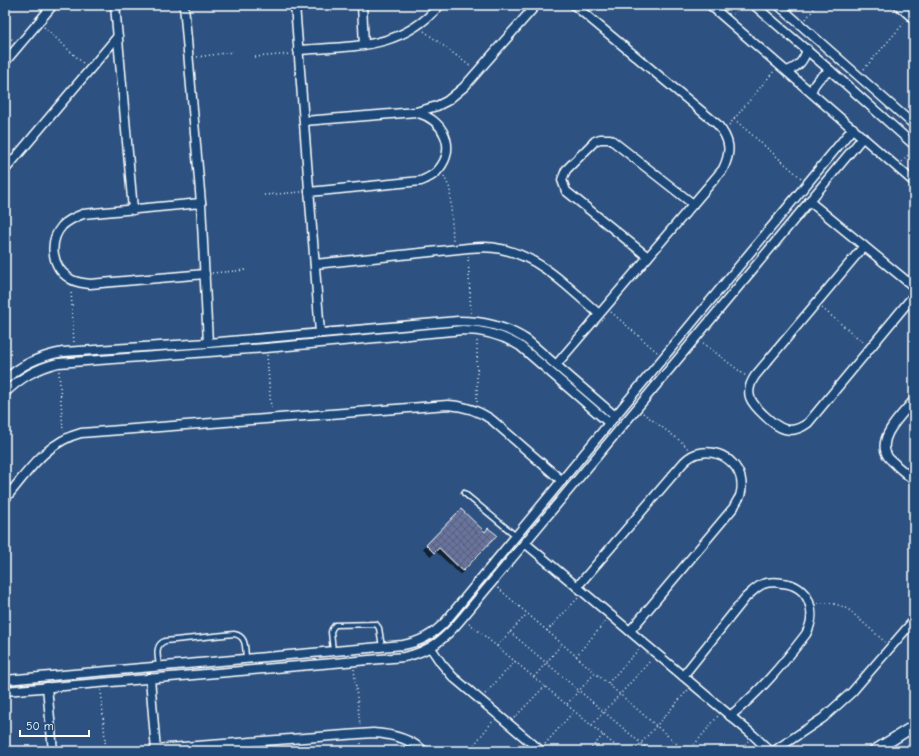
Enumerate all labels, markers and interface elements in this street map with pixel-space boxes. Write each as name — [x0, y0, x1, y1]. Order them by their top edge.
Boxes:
scale bar — [20, 712, 89, 738]
text: 50 m — [26, 719, 54, 733]

